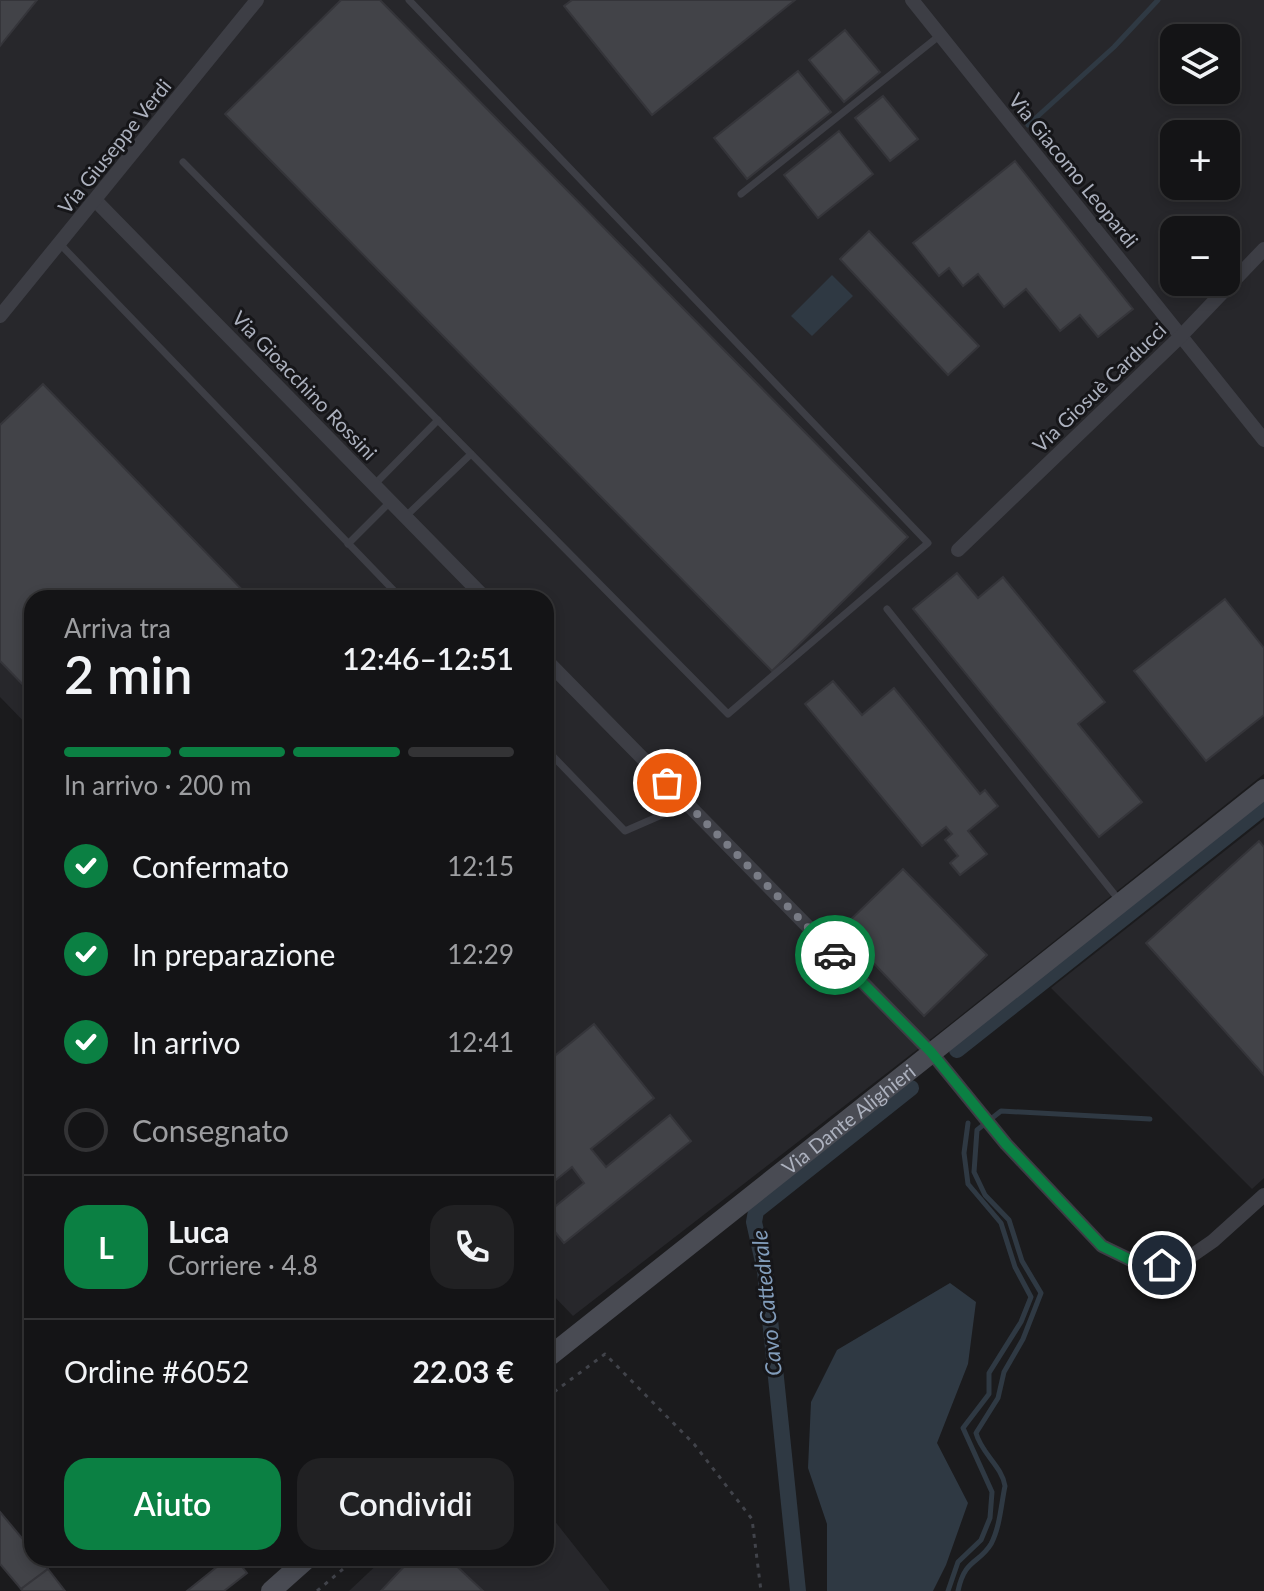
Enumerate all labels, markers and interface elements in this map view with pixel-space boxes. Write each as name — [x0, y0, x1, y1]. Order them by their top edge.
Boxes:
map controls — [1160, 24, 1240, 296]
button: layers — [1160, 24, 1240, 104]
street label: Via Giuseppe Verdi — [52, 74, 176, 218]
street label: Via Giacomo Leopardi — [1004, 88, 1144, 252]
button: + — [1160, 120, 1240, 200]
button: − — [1160, 216, 1240, 296]
street label: Via Gioacchino Rossini — [228, 306, 382, 464]
street label: Via Giosuè Carducci — [1027, 317, 1171, 457]
text: Arriva tra — [64, 612, 171, 644]
text: 12:46–12:51 — [342, 640, 514, 676]
text: 2 min — [64, 643, 192, 705]
pin — [633, 749, 701, 817]
icon: bag — [645, 761, 689, 805]
text: In arrivo · 200 m — [64, 769, 252, 801]
icon: check — [64, 844, 108, 888]
text: Confermato — [132, 848, 289, 884]
text: 12:15 — [447, 850, 514, 882]
courier — [795, 915, 875, 995]
icon: check — [64, 932, 108, 976]
icon: car — [813, 933, 857, 977]
text: In preparazione — [132, 936, 335, 972]
text: 12:29 — [447, 938, 514, 970]
icon: check — [64, 1020, 108, 1064]
text: In arrivo — [132, 1024, 241, 1060]
text: 12:41 — [447, 1026, 514, 1058]
street label: Via Dante Alighieri — [777, 1059, 920, 1179]
text: Consegnato — [132, 1112, 289, 1148]
button: phone — [430, 1205, 514, 1289]
text: Luca — [168, 1213, 230, 1249]
text: L — [98, 1229, 114, 1265]
water label: Cavo Cattedrale — [745, 1229, 787, 1377]
pin — [1128, 1231, 1196, 1299]
icon: home — [1140, 1243, 1184, 1287]
text: Corriere · 4.8 — [168, 1249, 318, 1281]
text: Ordine #6052 — [64, 1353, 249, 1389]
text: 22.03 € — [413, 1353, 514, 1389]
button: Aiuto — [64, 1458, 281, 1550]
button: Condividi — [297, 1458, 514, 1550]

